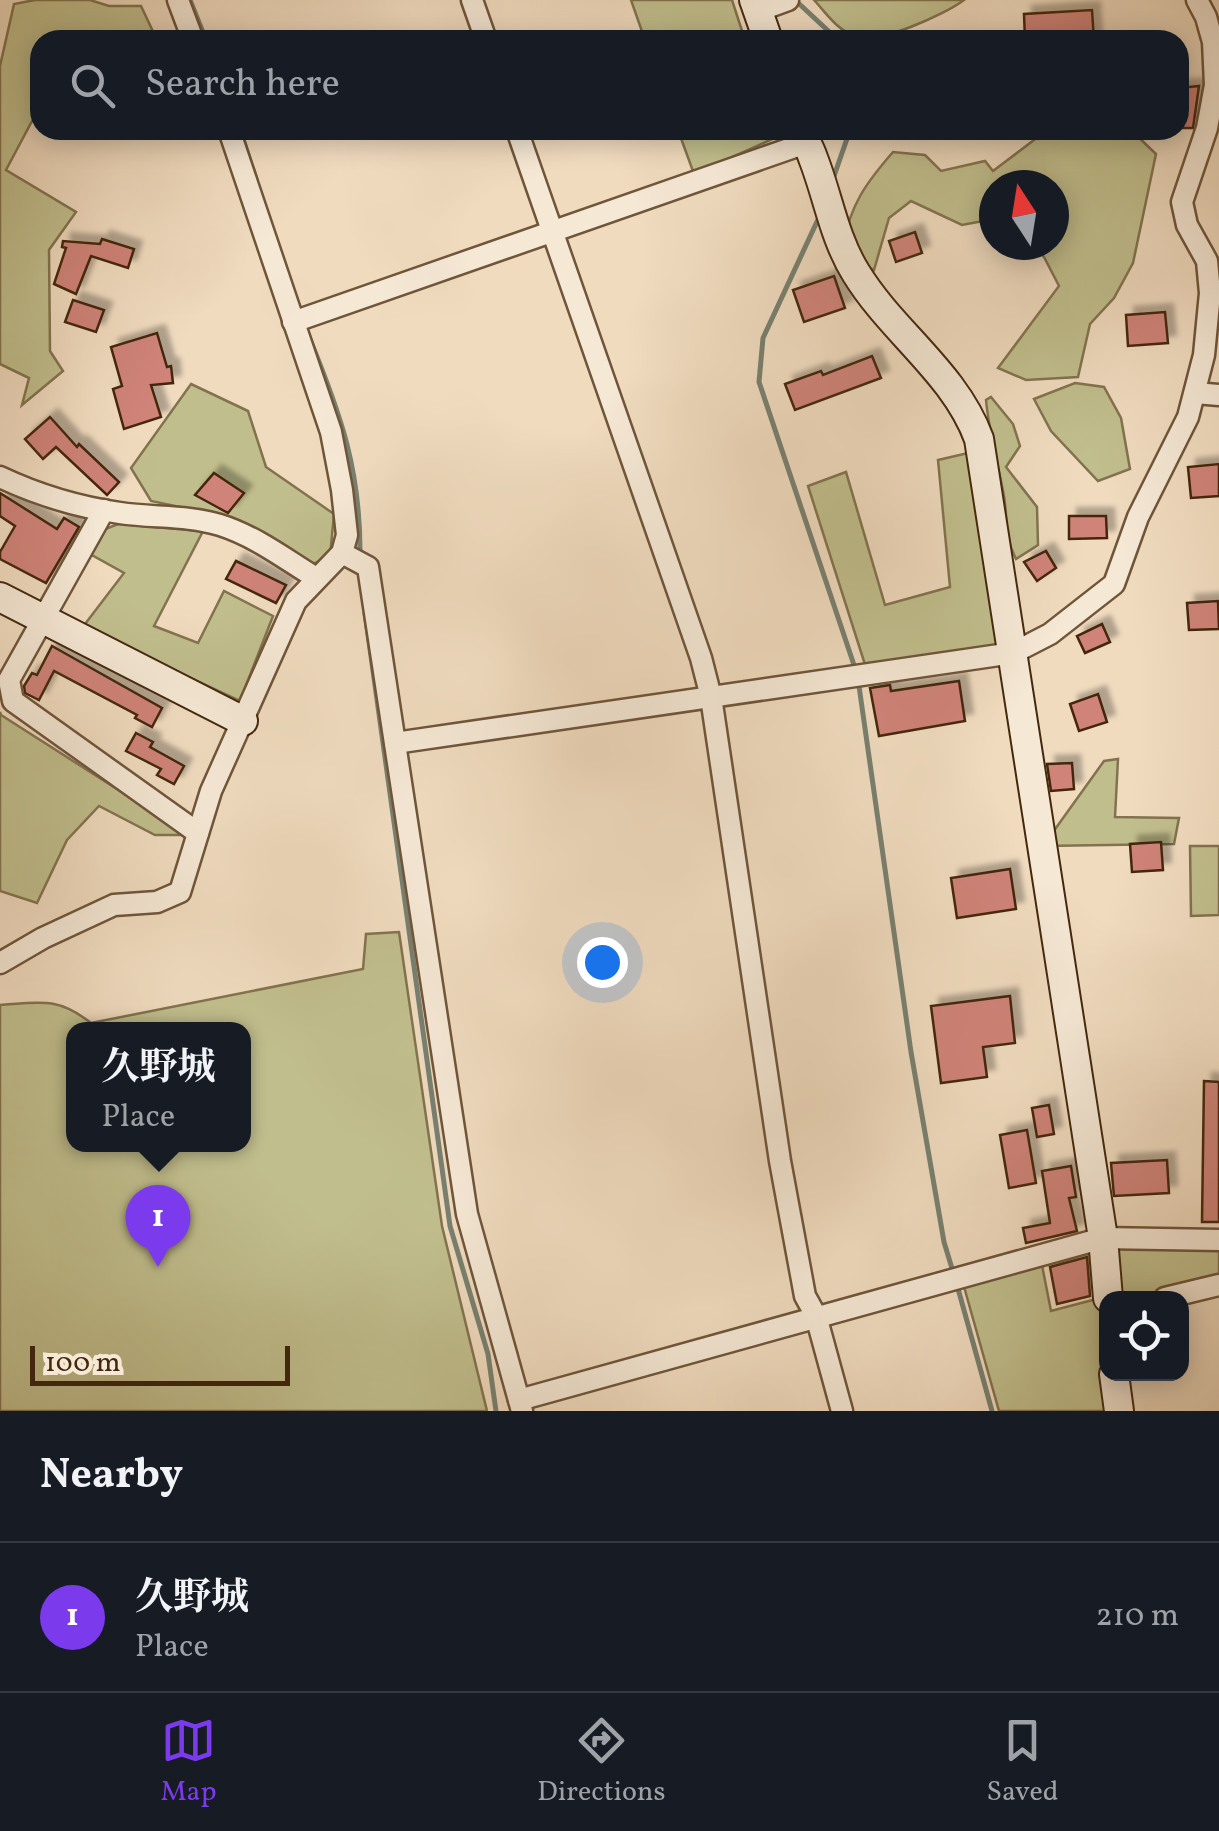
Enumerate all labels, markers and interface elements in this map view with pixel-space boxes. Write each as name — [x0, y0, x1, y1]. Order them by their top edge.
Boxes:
search box — [30, 30, 1189, 140]
icon: search — [65, 58, 120, 113]
text: Search here — [145, 59, 340, 112]
north arrow — [979, 170, 1069, 260]
your location — [577, 937, 628, 988]
popup — [66, 1022, 251, 1152]
text: 久野城 — [101, 1043, 216, 1096]
text: Place — [101, 1096, 175, 1140]
pin: 1 — [126, 1184, 190, 1267]
map controls — [1099, 1291, 1189, 1381]
button: locate — [1099, 1291, 1189, 1381]
scale bar — [30, 1341, 290, 1386]
text: 100 m — [45, 1344, 120, 1383]
text: Nearby — [40, 1447, 183, 1506]
text: 久野城 — [135, 1573, 249, 1626]
text: 1 — [66, 1595, 79, 1639]
text: 210 m — [1095, 1595, 1179, 1639]
text: Place — [135, 1626, 209, 1670]
tab: Map — [160, 1713, 216, 1812]
tab: Directions — [537, 1713, 666, 1812]
tab: Saved — [986, 1713, 1059, 1812]

